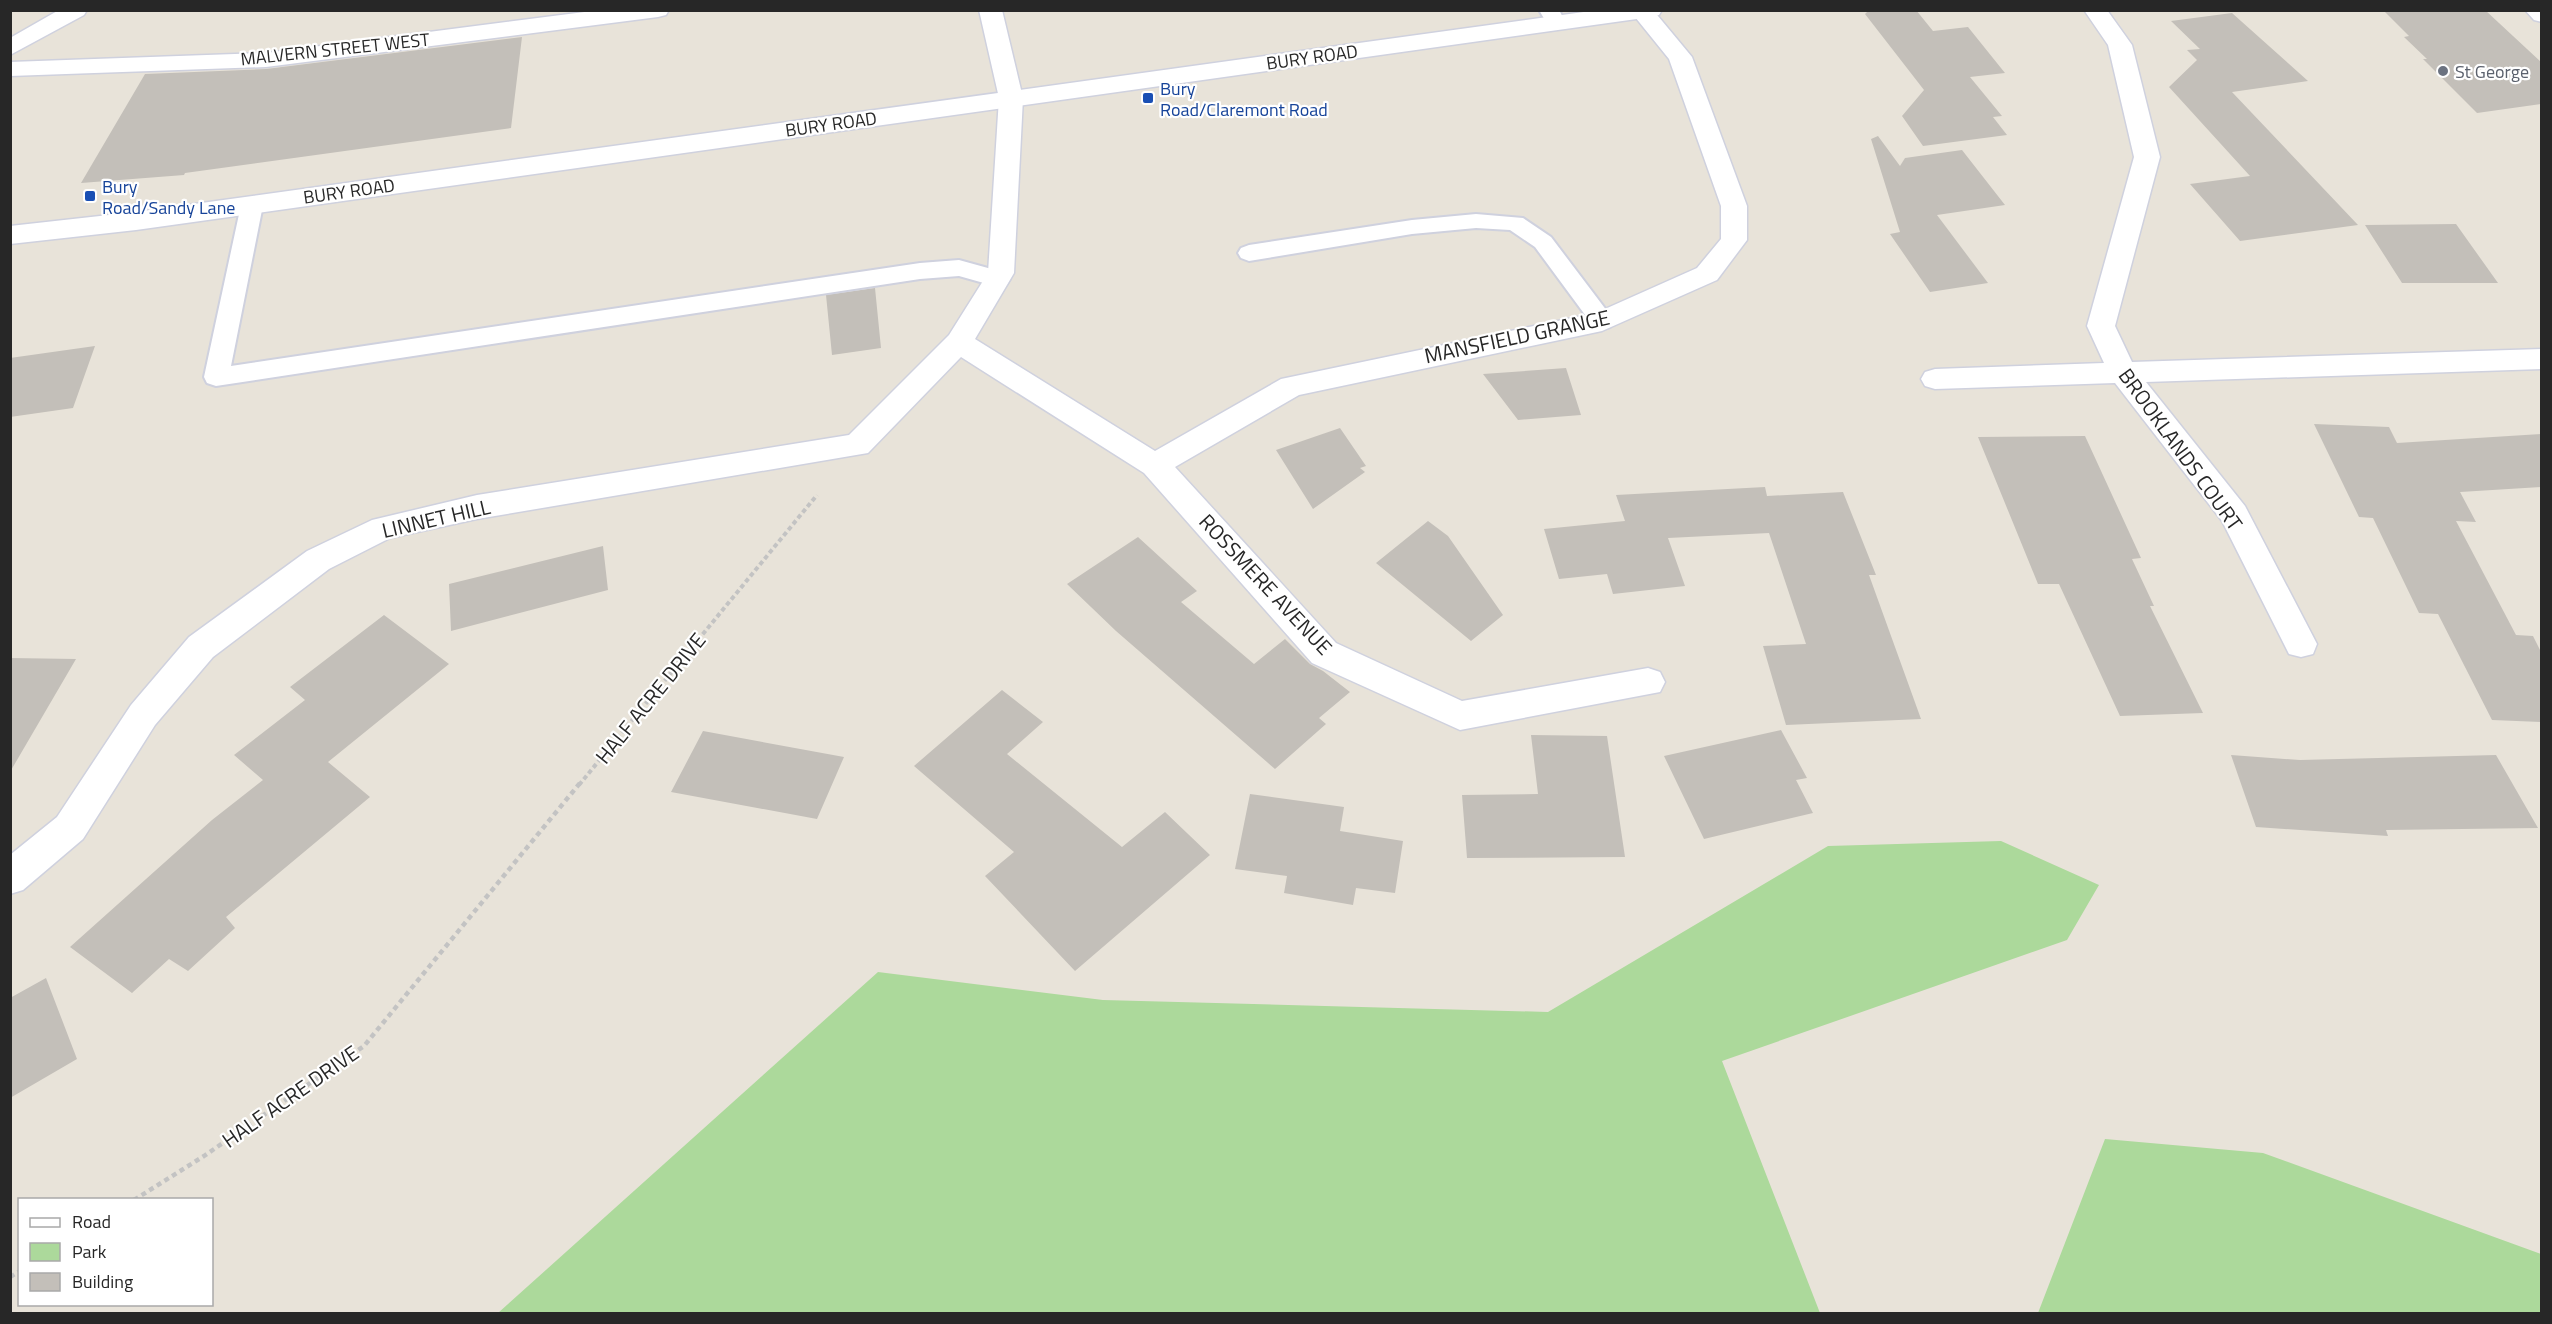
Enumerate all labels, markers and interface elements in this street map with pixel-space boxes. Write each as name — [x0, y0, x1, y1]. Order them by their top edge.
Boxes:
street label: MALVERN STREET WEST — [239, 26, 431, 72]
street label: BURY ROAD — [1265, 37, 1359, 77]
place label: St George — [2455, 58, 2529, 85]
marker: St George — [2436, 64, 2450, 78]
place label: Bury Road/Claremont Road — [1160, 75, 1328, 123]
marker: Bury Road/Claremont Road — [1141, 91, 1155, 105]
street label: BURY ROAD — [784, 104, 878, 144]
street label: BURY ROAD — [302, 171, 396, 211]
place label: Bury Road/Sandy Lane — [102, 173, 235, 221]
marker: Bury Road/Sandy Lane — [83, 189, 97, 203]
street label: MANSFIELD GRANGE — [1421, 301, 1613, 371]
street label: BROOKLANDS COURT — [2111, 361, 2251, 537]
street label: LINNET HILL — [379, 490, 493, 546]
street label: ROSSMERE AVENUE — [1192, 506, 1340, 662]
street label: HALF ACRE DRIVE — [587, 625, 713, 771]
street label: HALF ACRE DRIVE — [215, 1037, 365, 1155]
legend — [18, 1198, 213, 1306]
text: Road — [72, 1208, 111, 1235]
text: Park — [72, 1238, 107, 1265]
text: Building — [72, 1268, 133, 1295]

